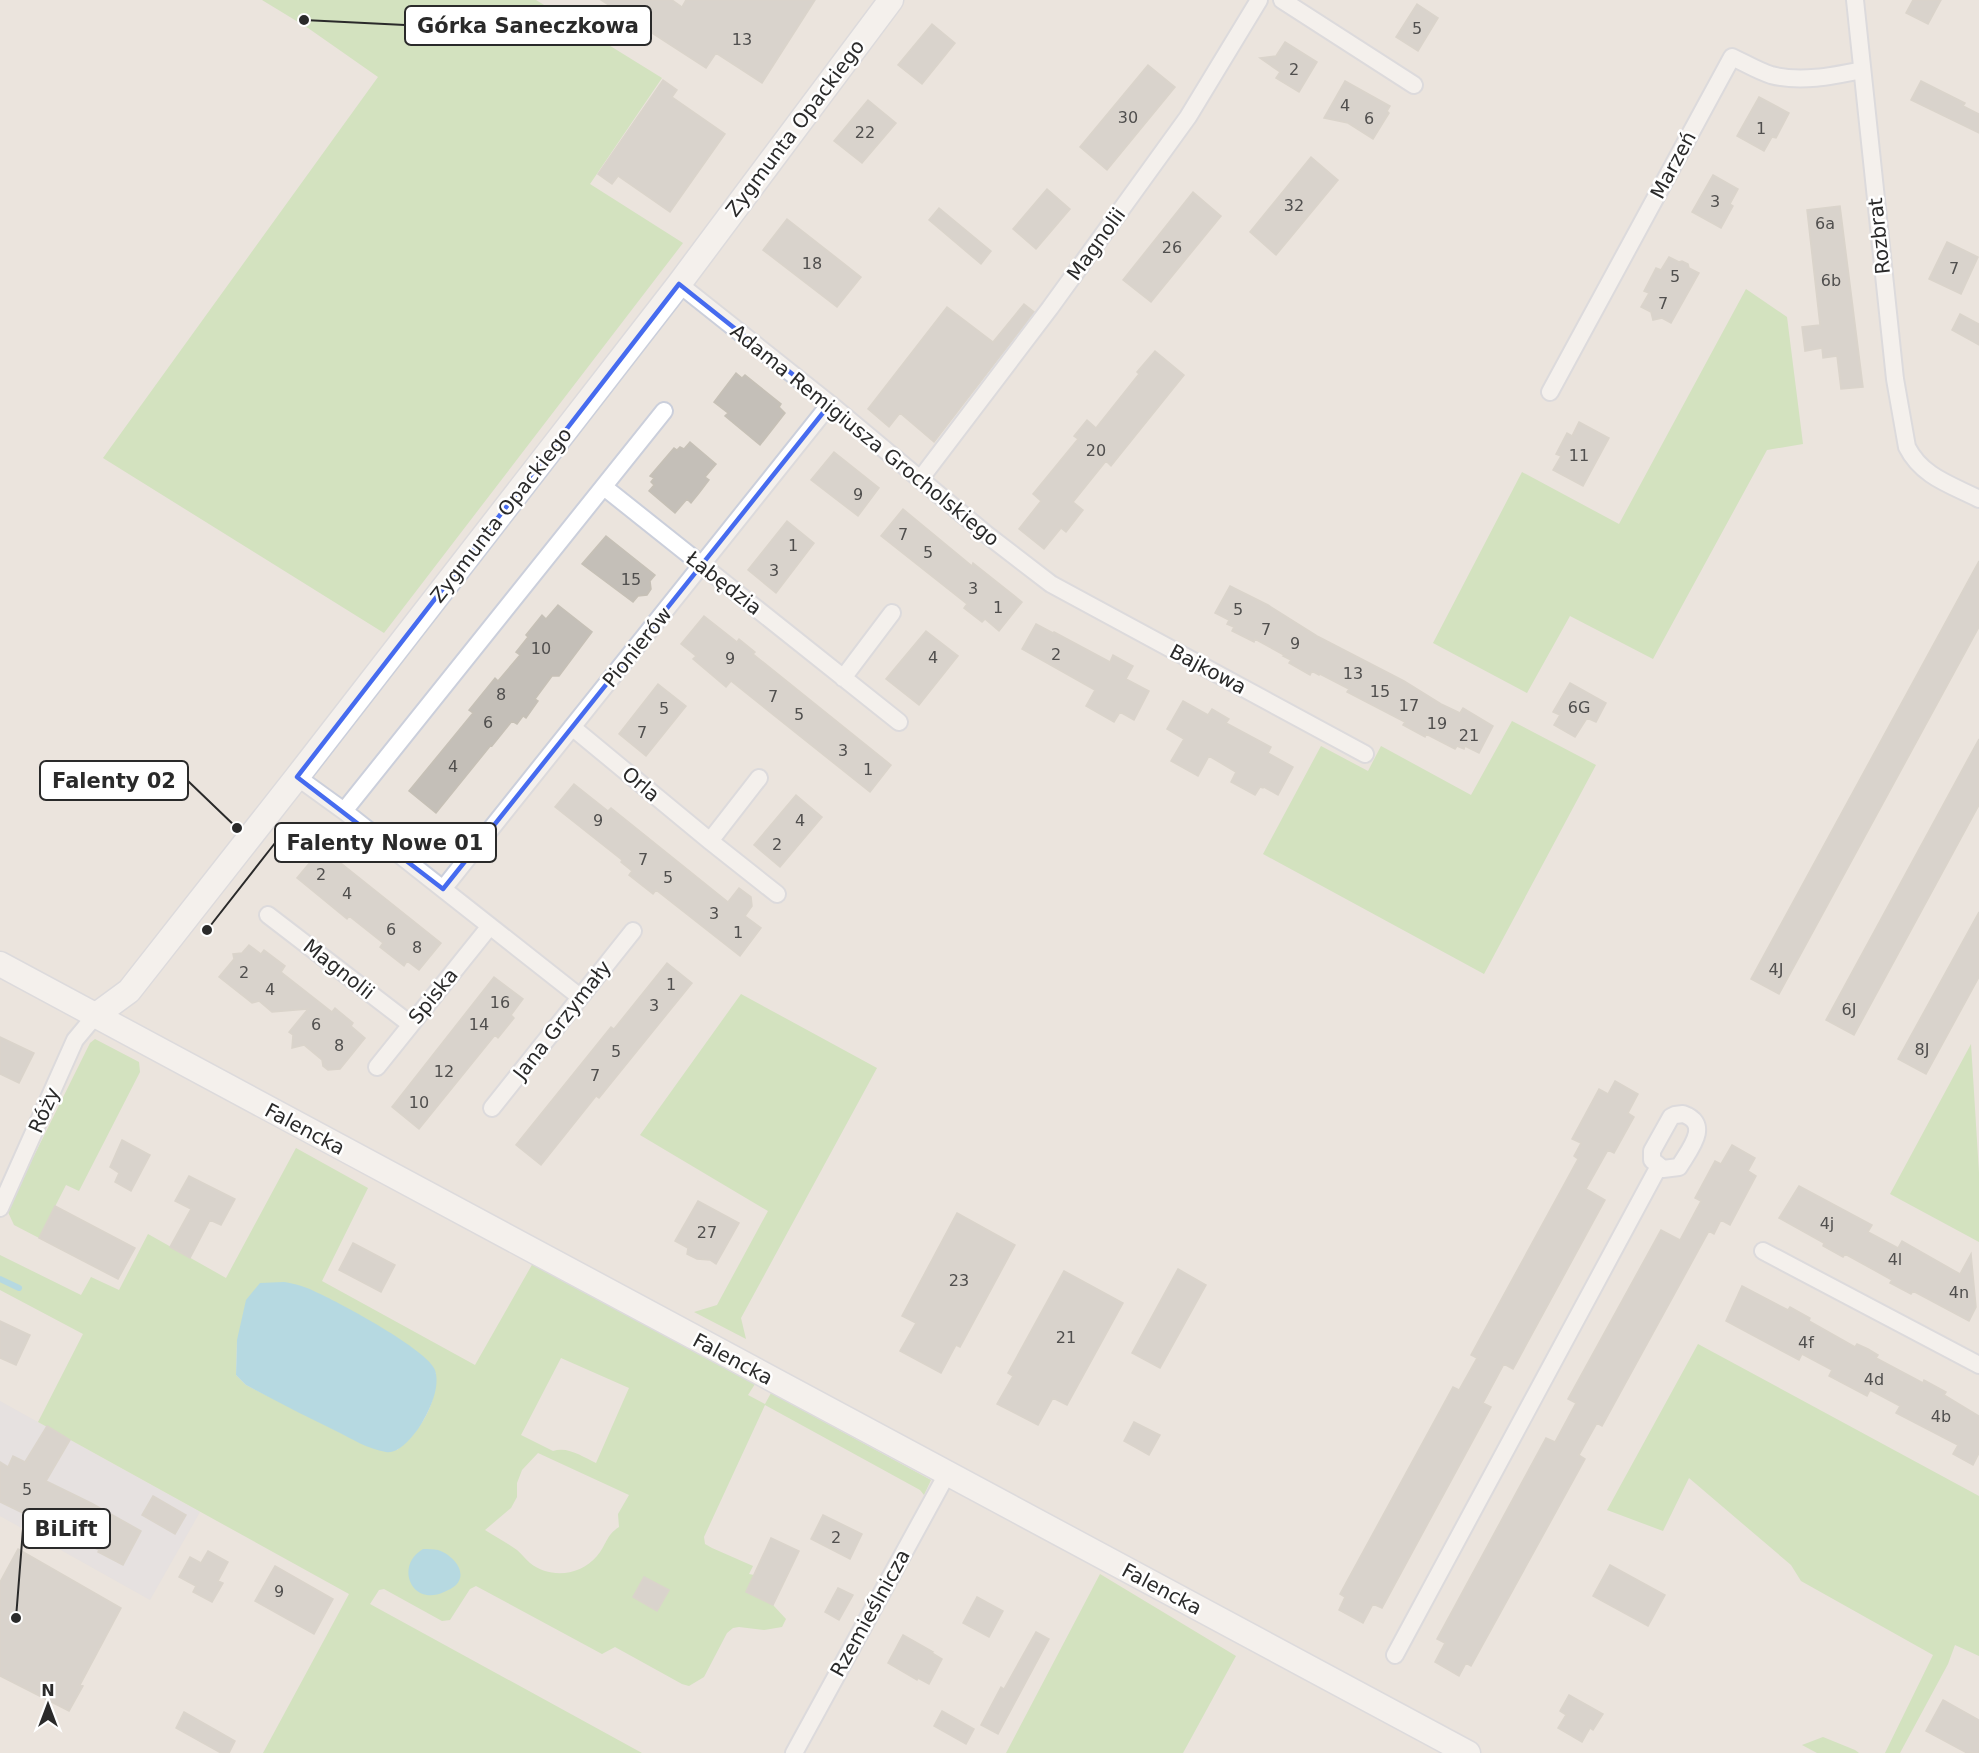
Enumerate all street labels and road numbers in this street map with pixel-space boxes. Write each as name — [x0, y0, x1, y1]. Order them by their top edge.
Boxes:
street label: Zygmunta Opackiego — [721, 35, 869, 221]
street label: Marzeń — [1645, 127, 1701, 203]
street label: Rozbrat — [1863, 196, 1895, 275]
street label: Magnolii — [1062, 203, 1130, 285]
street label: Adama Remigiusza Grocholskiego — [726, 319, 1004, 551]
street label: Zygmunta Opackiego — [425, 423, 577, 607]
street label: Łabędzia — [681, 545, 767, 620]
street label: Pionierów — [597, 602, 677, 692]
street label: Bajkowa — [1166, 639, 1250, 699]
street label: Orla — [617, 761, 665, 807]
street label: Magnolii — [299, 934, 379, 1004]
street label: Jana Grzymały — [507, 955, 616, 1086]
street label: Spiska — [403, 963, 463, 1029]
street label: Róży — [23, 1083, 65, 1137]
street label: Falencka — [261, 1098, 349, 1160]
street label: Falencka — [689, 1328, 777, 1390]
street label: Rzemieślnicza — [825, 1545, 915, 1681]
street label: Falencka — [1118, 1558, 1206, 1620]

